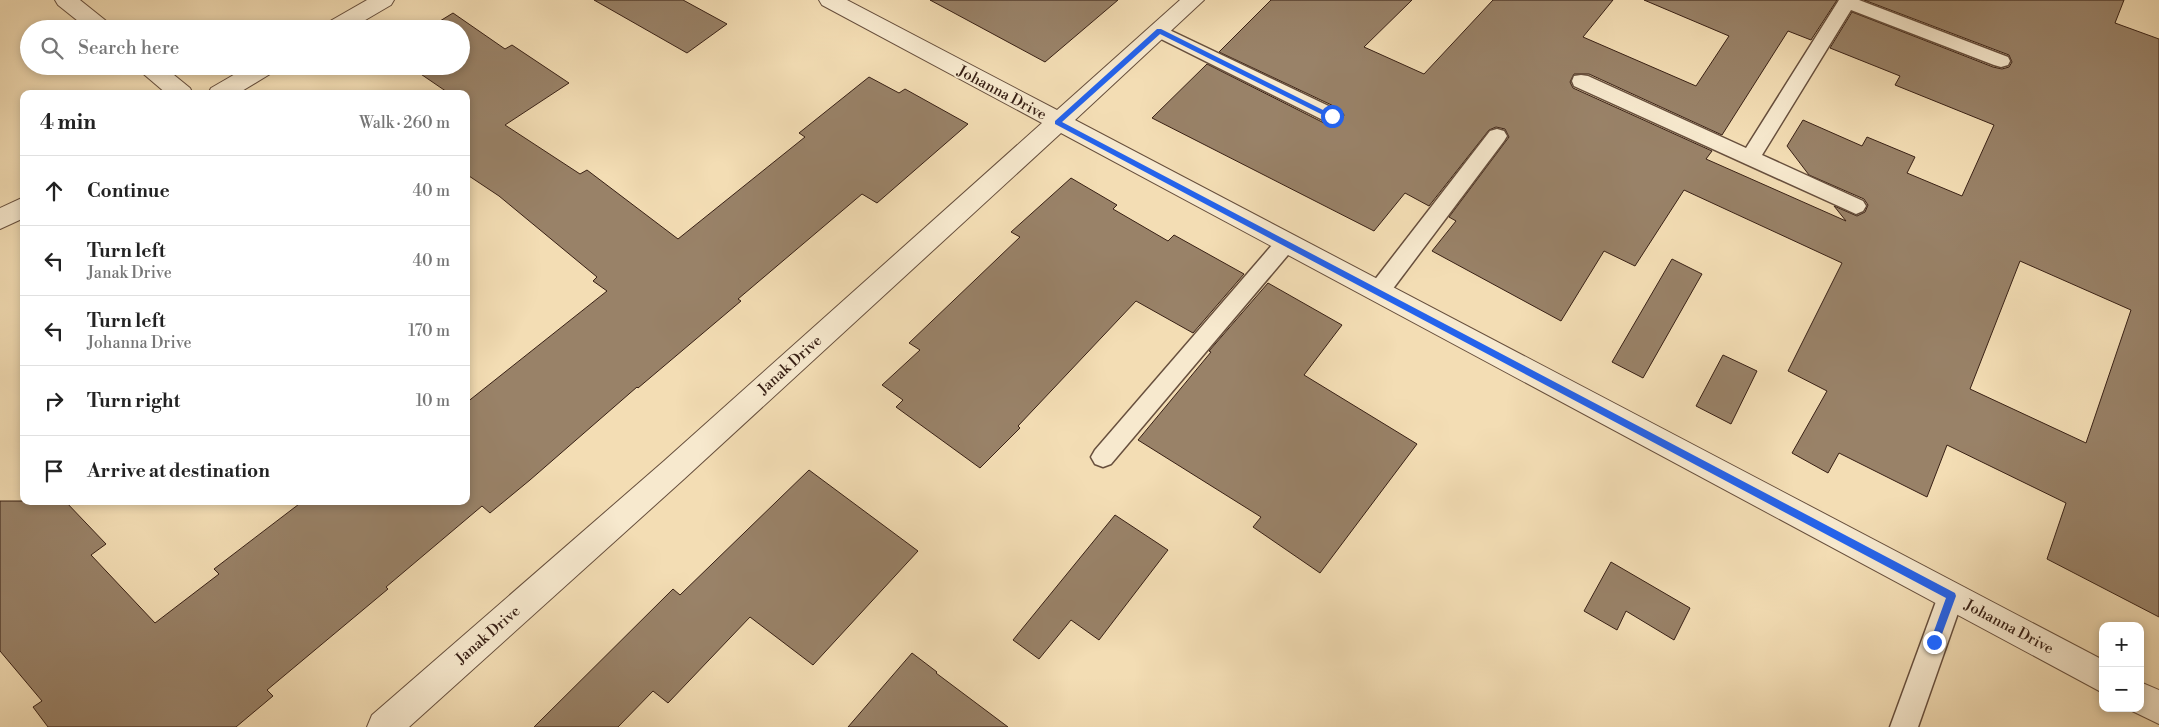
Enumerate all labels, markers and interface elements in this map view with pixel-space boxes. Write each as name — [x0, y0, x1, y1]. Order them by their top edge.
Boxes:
search box — [20, 20, 470, 75]
icon: search — [38, 34, 66, 62]
text: Search here — [78, 36, 179, 60]
street label: Johanna Drive — [953, 61, 1050, 124]
route start — [1321, 105, 1344, 128]
text: 4 min — [40, 110, 96, 136]
text: Walk · 260 m — [359, 113, 450, 133]
icon: ahead — [40, 177, 68, 205]
text: Continue — [87, 179, 170, 203]
text: 40 m — [413, 181, 450, 201]
text: Turn left — [87, 239, 166, 263]
icon: left — [40, 247, 68, 275]
text: 40 m — [413, 251, 450, 271]
text: Janak Drive — [87, 263, 172, 283]
text: Turn left — [87, 309, 166, 333]
icon: left — [40, 317, 68, 345]
text: 170 m — [408, 321, 450, 341]
street label: Janak Drive — [753, 331, 826, 399]
text: Johanna Drive — [87, 333, 192, 353]
icon: right — [40, 387, 68, 415]
text: Turn right — [87, 389, 180, 413]
text: 10 m — [416, 391, 450, 411]
icon: arrive — [40, 457, 68, 485]
text: Arrive at destination — [87, 459, 270, 483]
street label: Johanna Drive — [1960, 595, 2057, 658]
street label: Janak Drive — [451, 602, 524, 669]
map controls — [2099, 622, 2144, 712]
button: + — [2099, 622, 2144, 667]
route end — [1923, 631, 1946, 654]
button: − — [2099, 667, 2144, 712]

